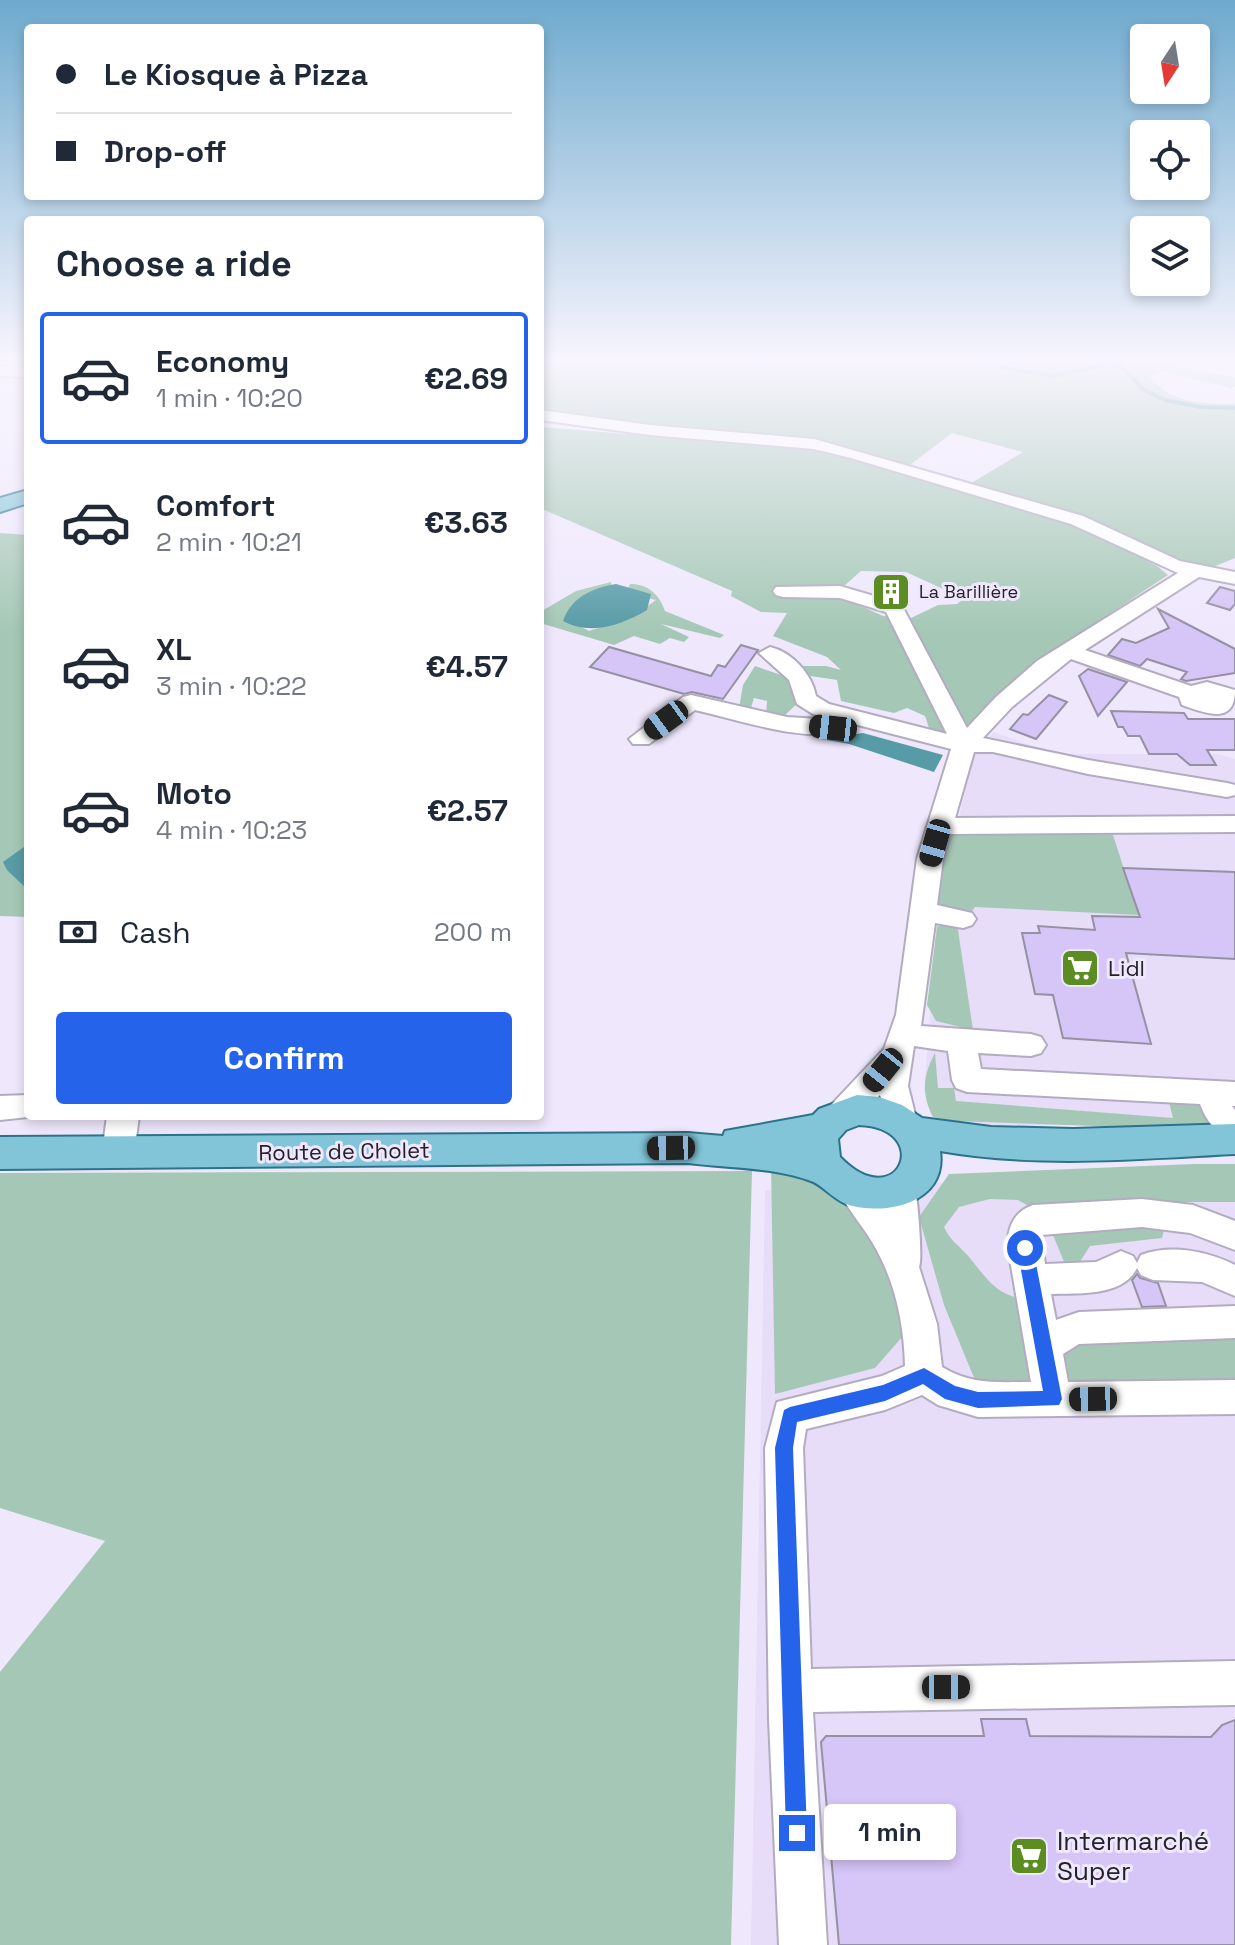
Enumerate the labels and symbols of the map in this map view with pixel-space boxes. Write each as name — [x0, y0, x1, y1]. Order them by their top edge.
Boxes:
north arrow — [1130, 24, 1210, 104]
building icon: La Barillière — [870, 571, 912, 613]
place label: La Barillière — [919, 580, 1018, 603]
car — [640, 696, 692, 744]
car — [808, 714, 858, 742]
car — [917, 817, 953, 869]
supermarket icon: Lidl — [1059, 947, 1101, 989]
place label: Lidl — [1108, 954, 1145, 982]
car — [859, 1044, 907, 1096]
street label: Route de Cholet — [258, 1136, 430, 1166]
car — [647, 1136, 695, 1160]
route start — [1007, 1230, 1043, 1266]
car — [1069, 1387, 1117, 1411]
car — [922, 1675, 970, 1699]
callout: 1 min — [825, 1805, 957, 1861]
route end — [779, 1815, 815, 1851]
place label: Intermarché Super — [1057, 1824, 1209, 1888]
supermarket icon: Intermarché Super — [1008, 1835, 1050, 1877]

